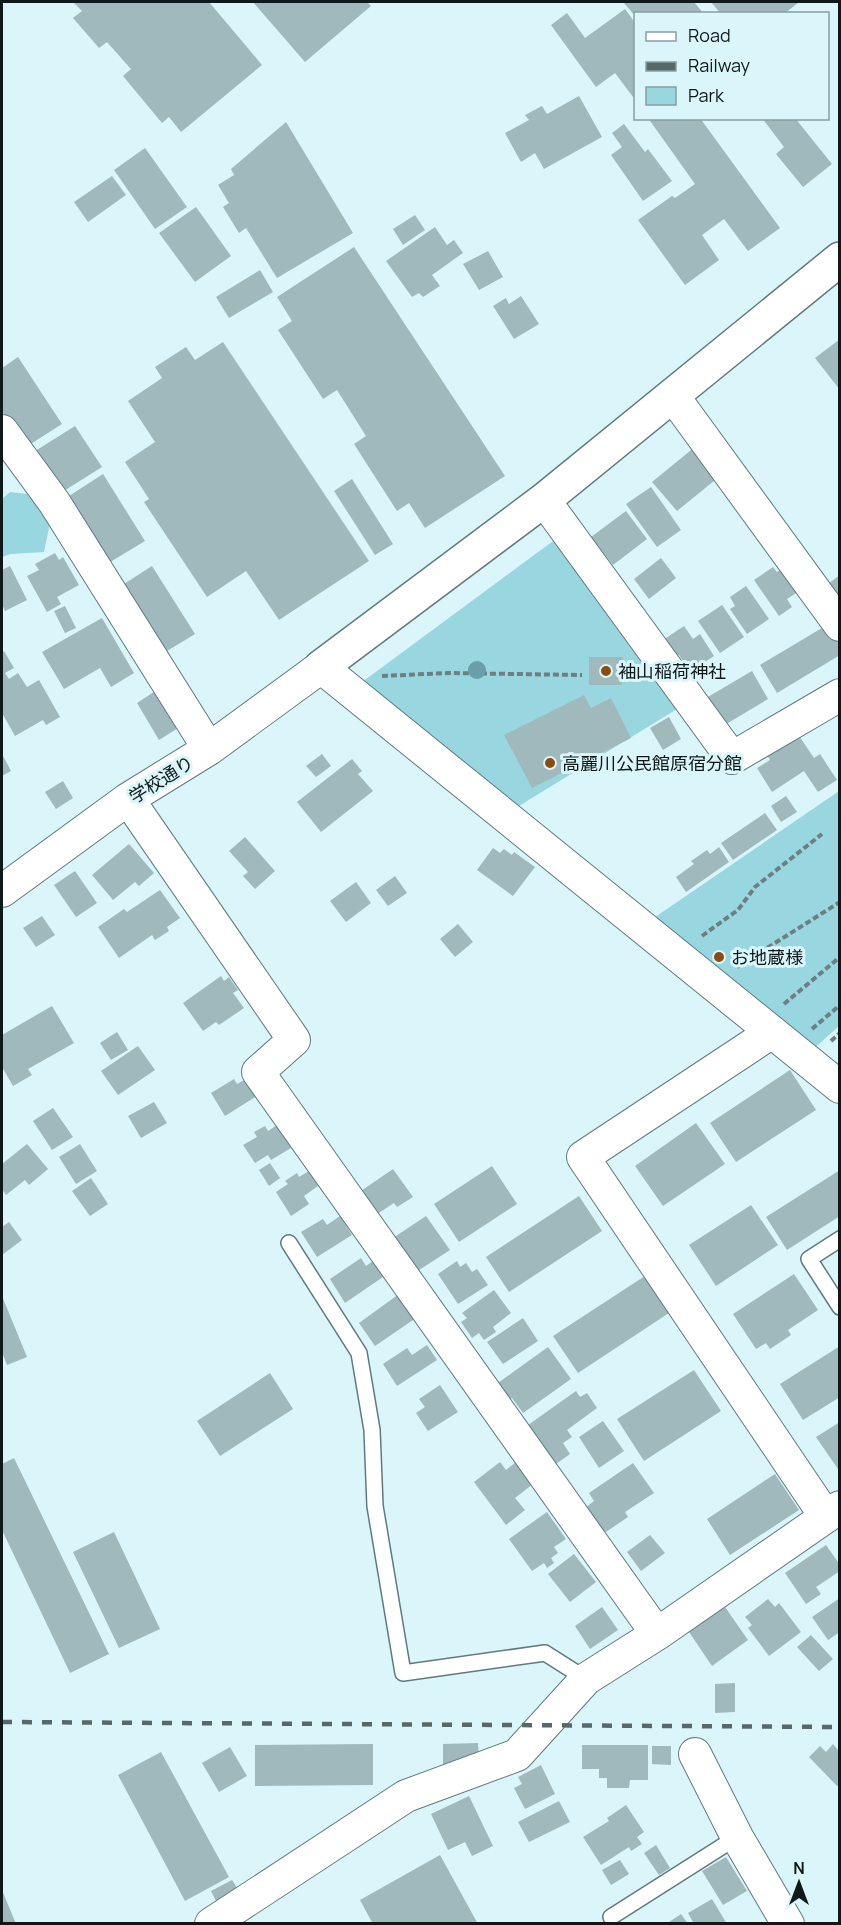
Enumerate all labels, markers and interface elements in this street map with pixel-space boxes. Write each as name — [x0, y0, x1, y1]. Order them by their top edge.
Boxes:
legend — [634, 12, 829, 120]
text: Road — [688, 23, 731, 47]
text: Railway — [688, 53, 750, 77]
text: Park — [688, 83, 725, 107]
place label: 袖山稲荷神社 — [618, 659, 726, 683]
marker: 袖山稲荷神社 — [599, 664, 613, 678]
street label: 学校通り — [124, 750, 198, 808]
place label: 高麗川公民館原宿分館 — [562, 751, 742, 775]
marker: 高麗川公民館原宿分館 — [543, 756, 557, 770]
place label: お地蔵様 — [731, 945, 803, 969]
marker: お地蔵様 — [712, 950, 726, 964]
north arrow — [769, 1853, 829, 1913]
text: N — [793, 1857, 805, 1879]

